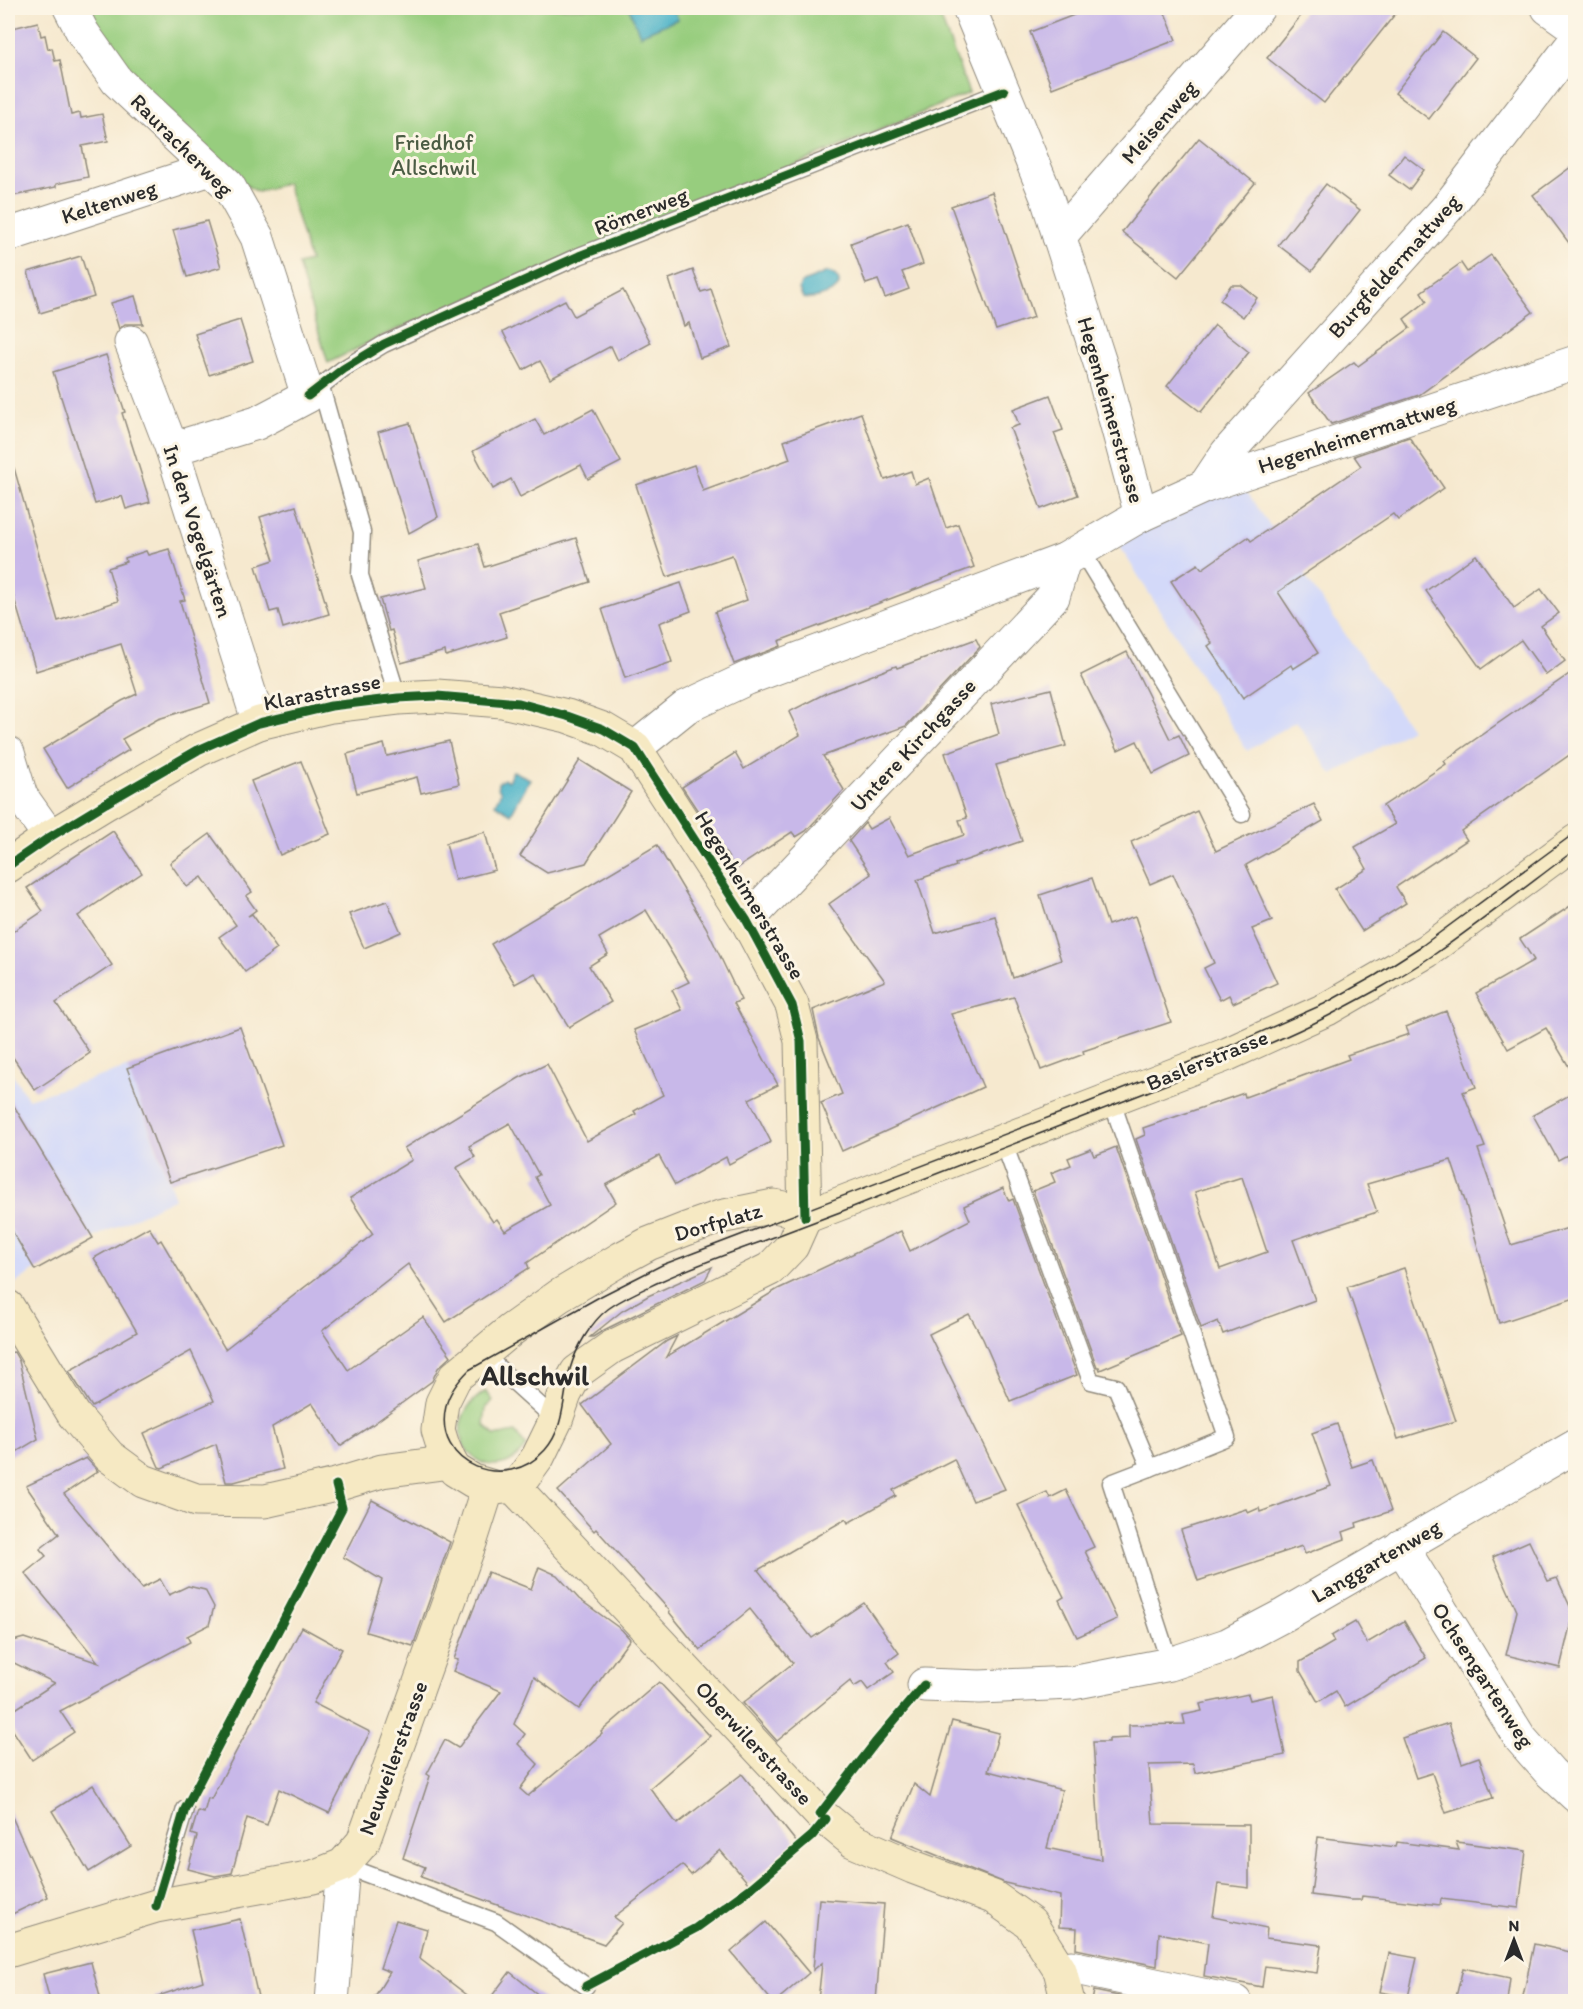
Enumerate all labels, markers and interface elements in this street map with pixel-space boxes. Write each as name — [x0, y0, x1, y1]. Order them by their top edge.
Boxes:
street label: Meisenweg — [1115, 74, 1203, 169]
street label: Rauracherweg — [125, 88, 240, 203]
park label: Friedhof Allschwil — [392, 129, 476, 181]
street label: Keltenweg — [58, 174, 161, 230]
street label: Römerweg — [590, 181, 692, 241]
street label: Burgfeldermattweg — [1322, 188, 1466, 344]
street label: Hegenheimerstrasse — [1072, 314, 1150, 506]
street label: Hegenheimermattweg — [1255, 390, 1460, 480]
street label: In den Vogelgärten — [157, 441, 239, 621]
street label: Klarastrasse — [261, 667, 383, 717]
street label: Untere Kirchgasse — [844, 673, 982, 817]
street label: Hegenheimerstrasse — [689, 806, 811, 984]
street label: Baslerstrasse — [1142, 1023, 1272, 1097]
street label: Dorfplatz — [671, 1197, 765, 1247]
district label: Allschwil — [480, 1358, 589, 1392]
street label: Langgartenweg — [1306, 1513, 1446, 1609]
street label: Ochsengartenweg — [1426, 1597, 1541, 1754]
street label: Oberwilerstrasse — [690, 1675, 818, 1811]
street label: Neuweilerstrasse — [353, 1677, 433, 1839]
north arrow — [1484, 1910, 1544, 1970]
text: N — [1509, 1916, 1519, 1935]

